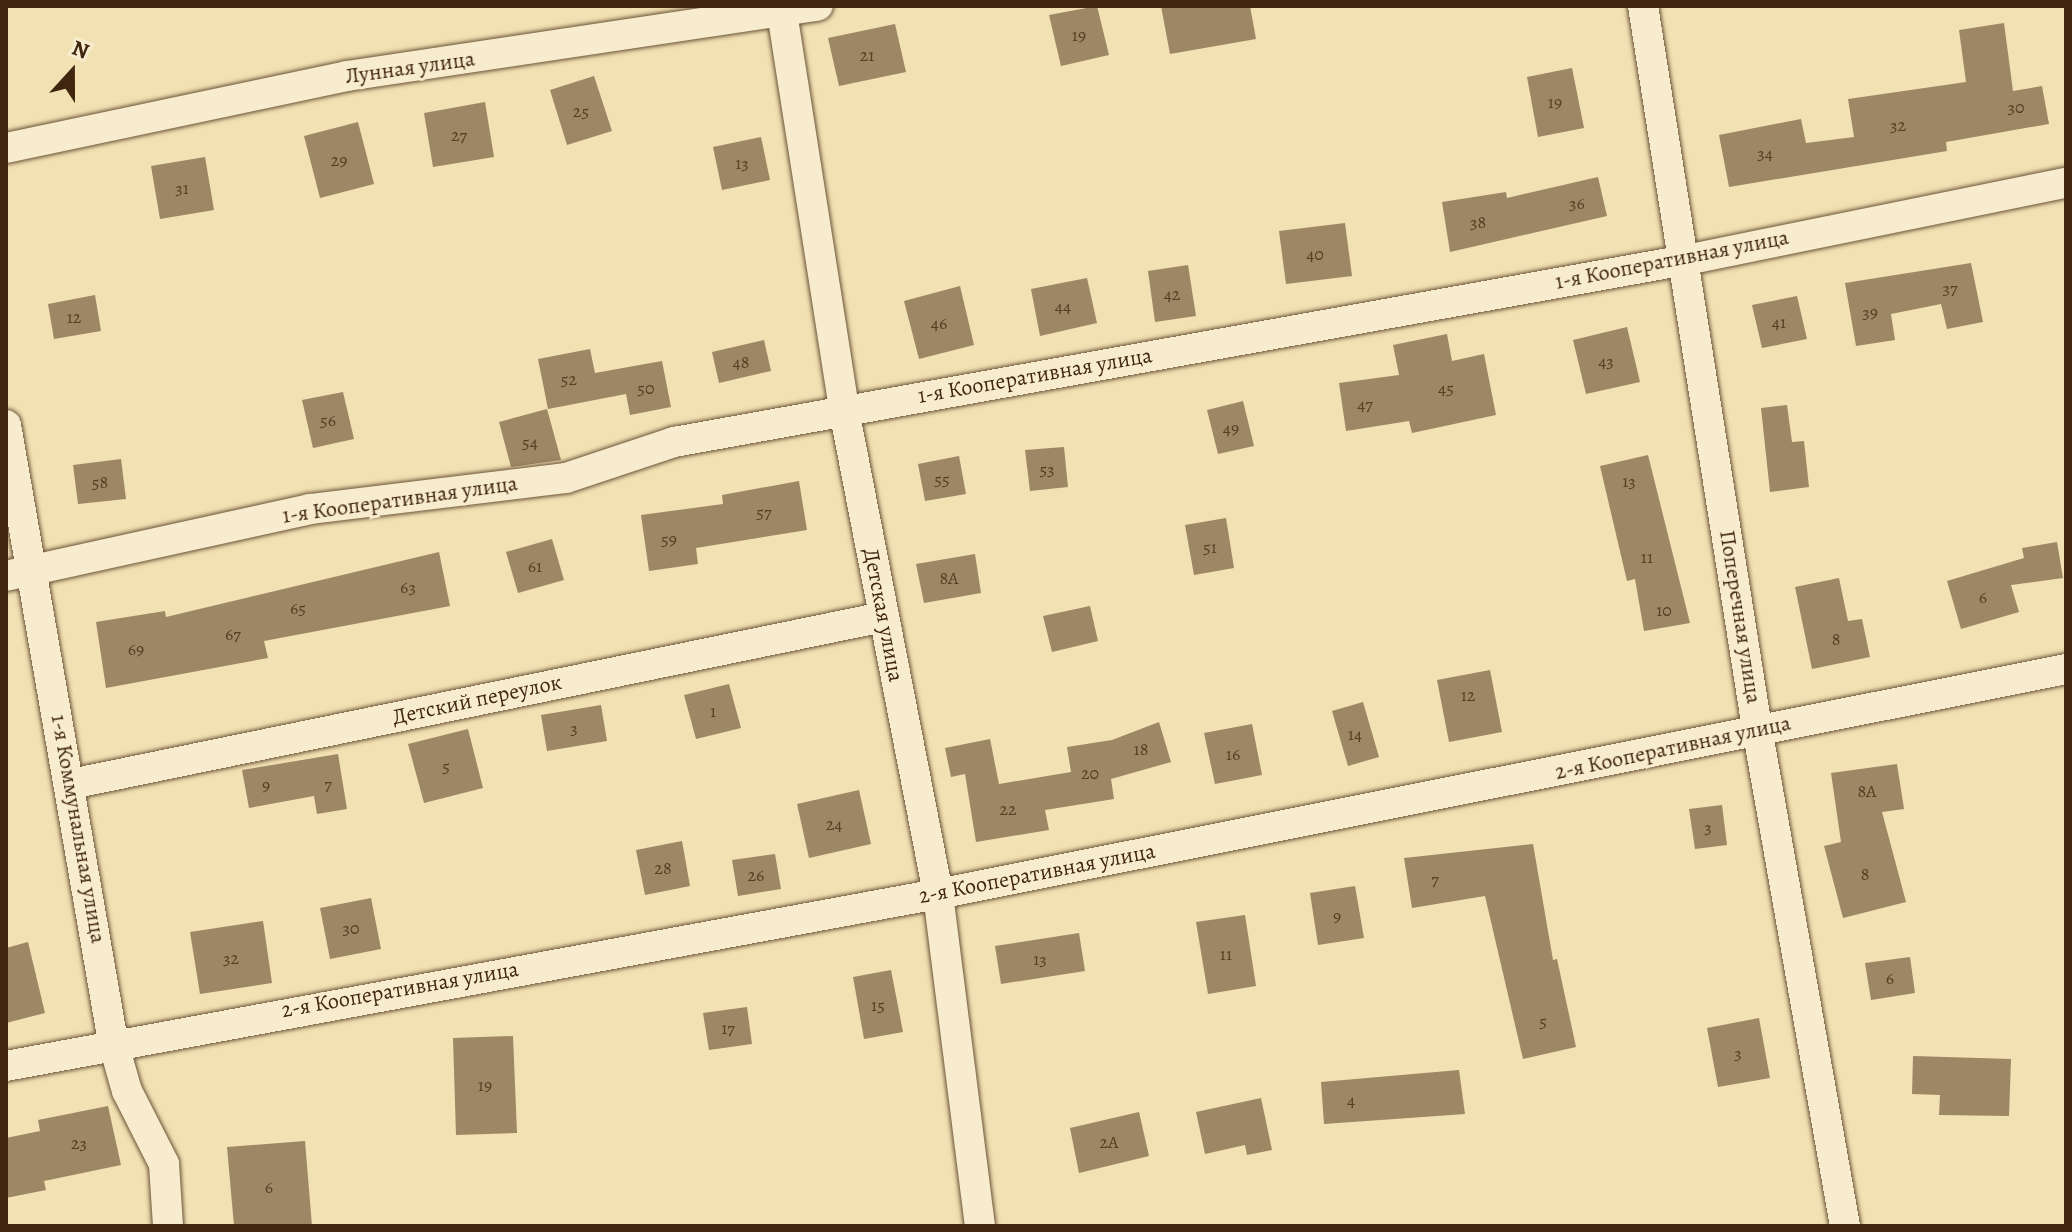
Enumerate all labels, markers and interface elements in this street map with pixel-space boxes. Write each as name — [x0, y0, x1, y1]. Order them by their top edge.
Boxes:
house number: 19 — [1072, 24, 1086, 46]
north arrow — [32, 32, 112, 112]
text: N — [68, 33, 93, 66]
house number: 21 — [860, 44, 874, 66]
street label: Лунная улица — [344, 46, 476, 90]
house number: 19 — [1548, 91, 1562, 113]
house number: 30 — [2007, 96, 2025, 118]
house number: 25 — [573, 100, 589, 122]
house number: 32 — [1890, 114, 1906, 136]
house number: 27 — [451, 124, 467, 146]
house number: 34 — [1757, 142, 1773, 164]
house number: 29 — [331, 149, 347, 171]
house number: 13 — [735, 152, 749, 174]
house number: 31 — [175, 177, 189, 199]
house number: 36 — [1569, 192, 1585, 214]
house number: 38 — [1470, 211, 1486, 233]
street label: 1-я Кооперативная улица — [1553, 224, 1791, 296]
house number: 40 — [1306, 243, 1324, 265]
house number: 37 — [1942, 277, 1958, 299]
house number: 42 — [1164, 283, 1180, 305]
house number: 44 — [1055, 295, 1071, 317]
house number: 39 — [1862, 301, 1878, 323]
house number: 12 — [67, 306, 81, 328]
house number: 41 — [1772, 311, 1786, 333]
house number: 46 — [931, 312, 947, 334]
street label: 1-я Кооперативная улица — [916, 342, 1154, 410]
house number: 43 — [1598, 350, 1614, 372]
house number: 48 — [733, 351, 749, 373]
house number: 52 — [561, 368, 577, 390]
house number: 50 — [637, 377, 655, 399]
house number: 45 — [1438, 377, 1454, 399]
house number: 47 — [1357, 393, 1373, 415]
house number: 56 — [320, 409, 336, 431]
house number: 49 — [1223, 417, 1239, 439]
house number: 54 — [522, 431, 538, 453]
house number: 53 — [1039, 458, 1055, 480]
house number: 55 — [934, 468, 950, 490]
street label: 1-я Кооперативная улица — [281, 470, 519, 530]
house number: 13 — [1622, 470, 1636, 492]
house number: 58 — [92, 471, 108, 493]
house number: 57 — [756, 501, 772, 523]
house number: 59 — [661, 528, 677, 550]
street label: Поперечная улица — [1713, 528, 1767, 706]
house number: 51 — [1203, 536, 1217, 558]
street label: Детская улица — [857, 546, 909, 684]
house number: 11 — [1641, 546, 1653, 568]
house number: 61 — [528, 555, 542, 577]
house number: 8А — [939, 567, 959, 589]
house number: 63 — [400, 576, 416, 598]
house number: 6 — [1979, 586, 1987, 608]
house number: 65 — [290, 597, 306, 619]
house number: 10 — [1656, 599, 1672, 621]
house number: 67 — [225, 623, 241, 645]
house number: 8 — [1832, 628, 1840, 650]
house number: 69 — [128, 638, 144, 660]
street label: Детский переулок — [390, 669, 564, 731]
house number: 12 — [1461, 684, 1475, 706]
house number: 1 — [710, 700, 716, 722]
street label: 2-я Кооперативная улица — [1553, 710, 1793, 786]
street label: 1-я Коммунальная улица — [45, 712, 111, 946]
house number: 3 — [570, 717, 578, 739]
house number: 14 — [1348, 723, 1362, 745]
house number: 18 — [1134, 738, 1148, 760]
house number: 16 — [1226, 743, 1240, 765]
house number: 5 — [442, 755, 450, 777]
house number: 20 — [1081, 762, 1099, 784]
house number: 7 — [324, 773, 332, 795]
house number: 9 — [262, 774, 270, 796]
house number: 8А — [1857, 780, 1877, 802]
house number: 22 — [999, 798, 1017, 820]
house number: 24 — [826, 813, 842, 835]
house number: 3 — [1704, 816, 1712, 838]
street label: 2-я Кооперативная улица — [916, 838, 1158, 910]
house number: 28 — [654, 857, 672, 879]
house number: 8 — [1861, 863, 1869, 885]
house number: 26 — [748, 864, 764, 886]
house number: 7 — [1431, 868, 1439, 890]
house number: 9 — [1333, 905, 1341, 927]
house number: 30 — [342, 917, 360, 939]
house number: 11 — [1220, 943, 1232, 965]
house number: 32 — [223, 947, 239, 969]
house number: 13 — [1033, 948, 1047, 970]
street label: 2-я Кооперативная улица — [279, 956, 521, 1024]
house number: 6 — [1886, 967, 1894, 989]
house number: 15 — [871, 994, 885, 1016]
house number: 5 — [1539, 1010, 1547, 1032]
house number: 17 — [721, 1017, 735, 1039]
house number: 3 — [1734, 1042, 1742, 1064]
house number: 19 — [478, 1074, 492, 1096]
house number: 4 — [1347, 1089, 1355, 1111]
house number: 2А — [1099, 1131, 1119, 1153]
house number: 23 — [71, 1132, 87, 1154]
house number: 6 — [265, 1176, 273, 1198]

